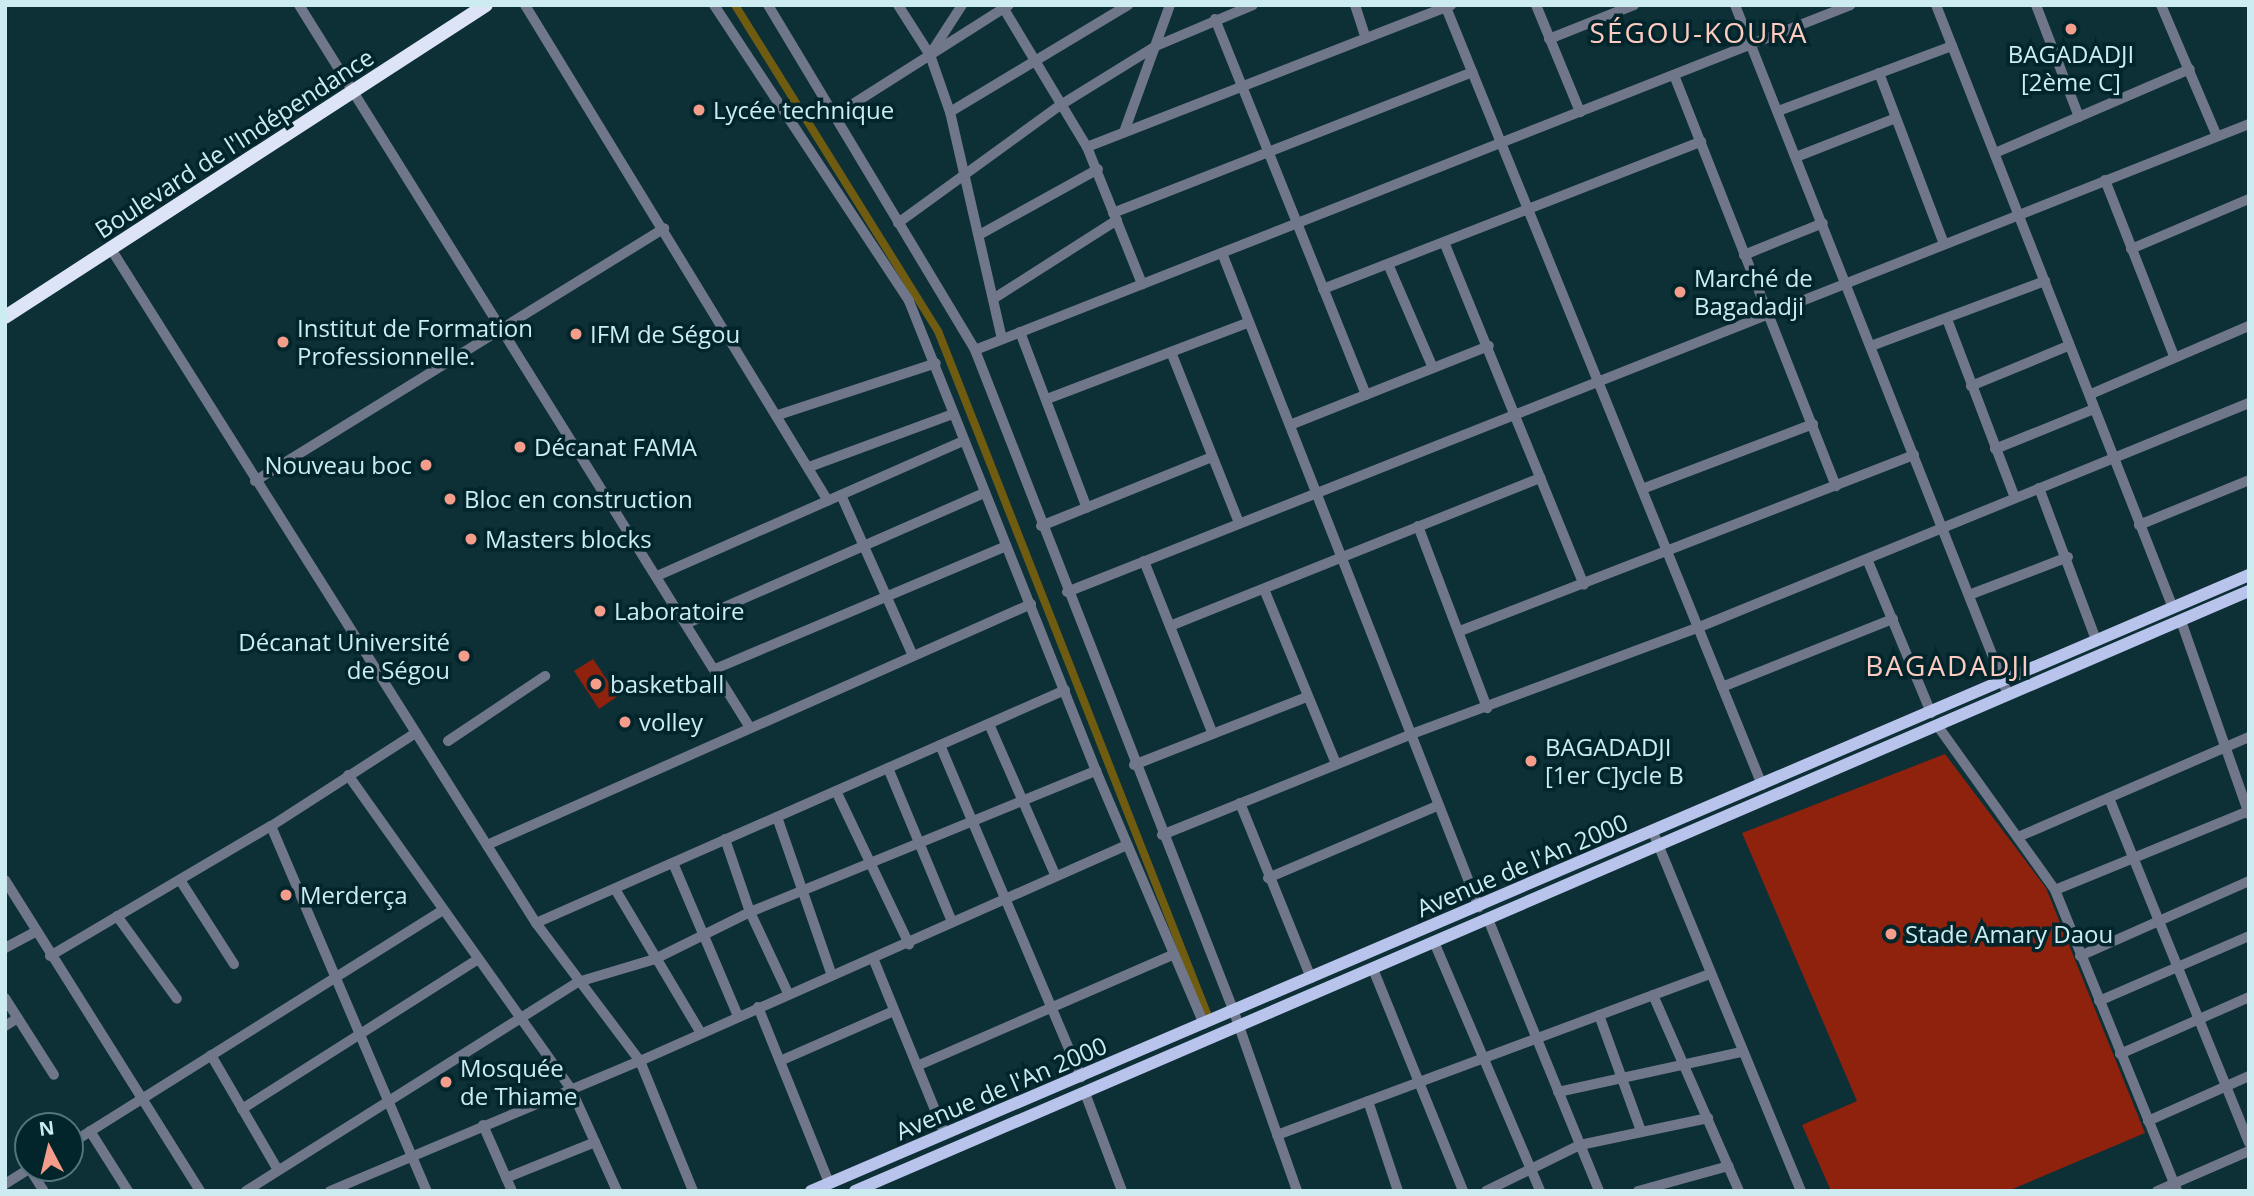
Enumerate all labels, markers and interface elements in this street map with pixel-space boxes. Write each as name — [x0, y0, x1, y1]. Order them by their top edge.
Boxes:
district label: SÉGOU-KOURA — [1591, 15, 1807, 49]
marker: BAGADADJI [2ème C] — [2063, 21, 2079, 37]
place label: BAGADADJI [2ème C] — [2008, 40, 2134, 96]
street label: Boulevard de l'Indépendance — [89, 42, 379, 244]
place label: Lycée technique — [713, 96, 894, 124]
marker: Lycée technique — [691, 102, 707, 118]
place label: Marché de Bagadadji — [1694, 264, 1813, 320]
marker: Marché de Bagadadji — [1672, 284, 1688, 300]
place label: Institut de Formation Professionnelle. — [297, 314, 533, 370]
place label: IFM de Ségou — [590, 320, 740, 348]
marker: IFM de Ségou — [568, 326, 584, 342]
marker: Institut de Formation Professionnelle. — [275, 334, 291, 350]
place label: Décanat FAMA — [534, 433, 697, 461]
marker: Décanat FAMA — [512, 439, 528, 455]
place label: Nouveau boc — [264, 451, 412, 479]
marker: Nouveau boc — [418, 457, 434, 473]
place label: Bloc en construction — [464, 485, 693, 513]
marker: Bloc en construction — [442, 491, 458, 507]
place label: Masters blocks — [485, 525, 652, 553]
marker: Masters blocks — [463, 531, 479, 547]
place label: Laboratoire — [614, 597, 744, 625]
marker: Laboratoire — [592, 603, 608, 619]
place label: Décanat Université de Ségou — [238, 628, 450, 684]
marker: Décanat Université de Ségou — [456, 648, 472, 664]
district label: BAGADADJI — [1866, 648, 2030, 682]
place label: basketball — [610, 670, 724, 698]
marker: basketball — [588, 676, 604, 692]
place label: volley — [639, 708, 703, 736]
marker: volley — [617, 714, 633, 730]
place label: BAGADADJI [1er C]ycle B — [1545, 733, 1684, 789]
marker: BAGADADJI [1er C]ycle B — [1523, 753, 1539, 769]
street label: Avenue de l'An 2000 — [1412, 807, 1632, 923]
place label: Merderça — [300, 881, 408, 909]
marker: Merderça — [278, 887, 294, 903]
place label: Stade Amary Daou — [1905, 920, 2113, 948]
marker: Stade Amary Daou — [1883, 926, 1899, 942]
street label: Avenue de l'An 2000 — [891, 1030, 1111, 1146]
place label: Mosquée de Thiame — [460, 1054, 577, 1110]
marker: Mosquée de Thiame — [438, 1074, 454, 1090]
north arrow — [14, 1112, 84, 1182]
text: N — [37, 1114, 56, 1142]

